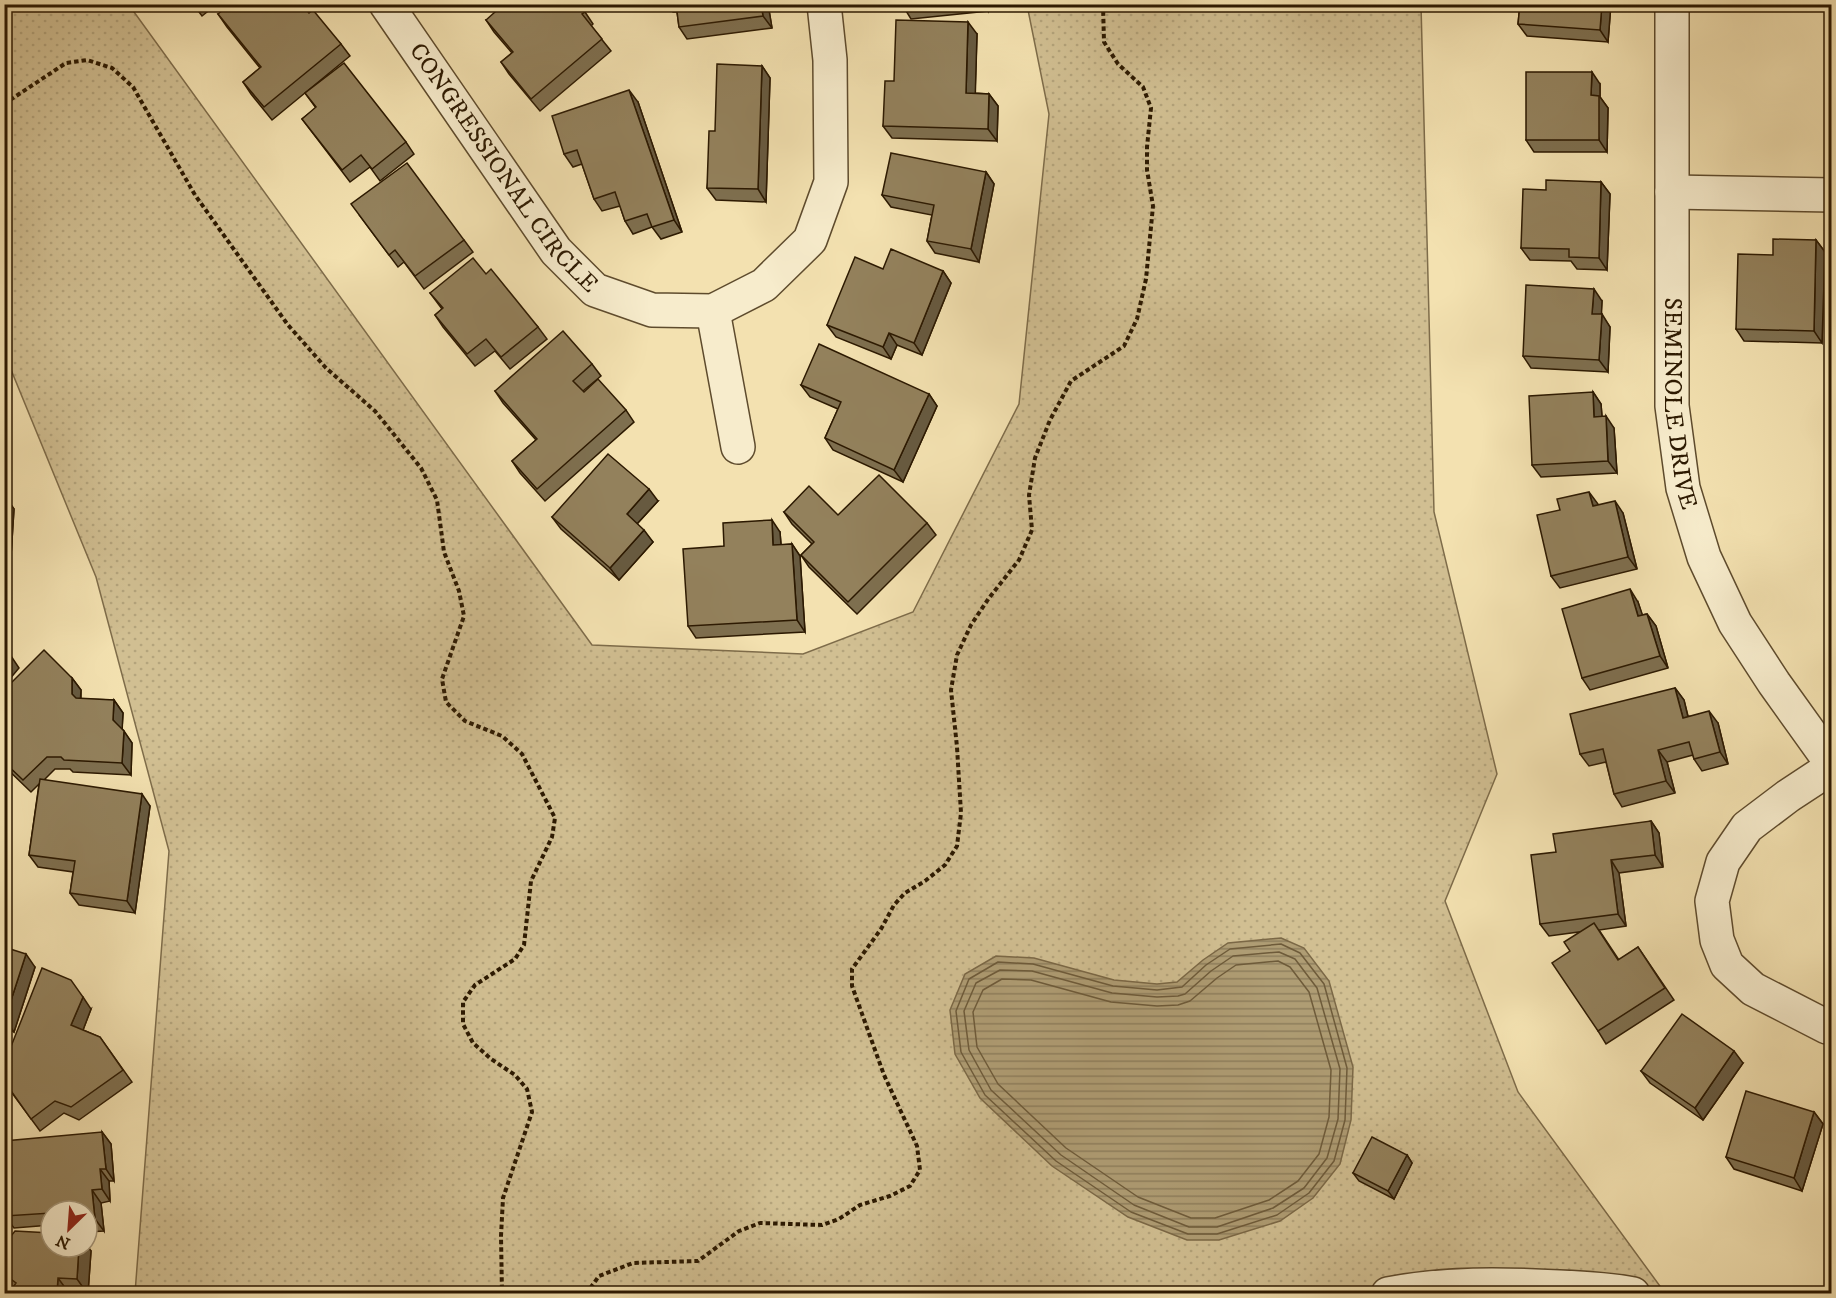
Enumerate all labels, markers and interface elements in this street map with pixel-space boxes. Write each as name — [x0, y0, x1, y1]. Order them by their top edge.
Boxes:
street label: CONGRESSIONAL CIRCLE — [402, 37, 604, 299]
street label: SEMINOLE DRIVE — [1657, 298, 1704, 513]
north arrow — [39, 1199, 99, 1259]
text: N — [53, 1230, 73, 1254]

